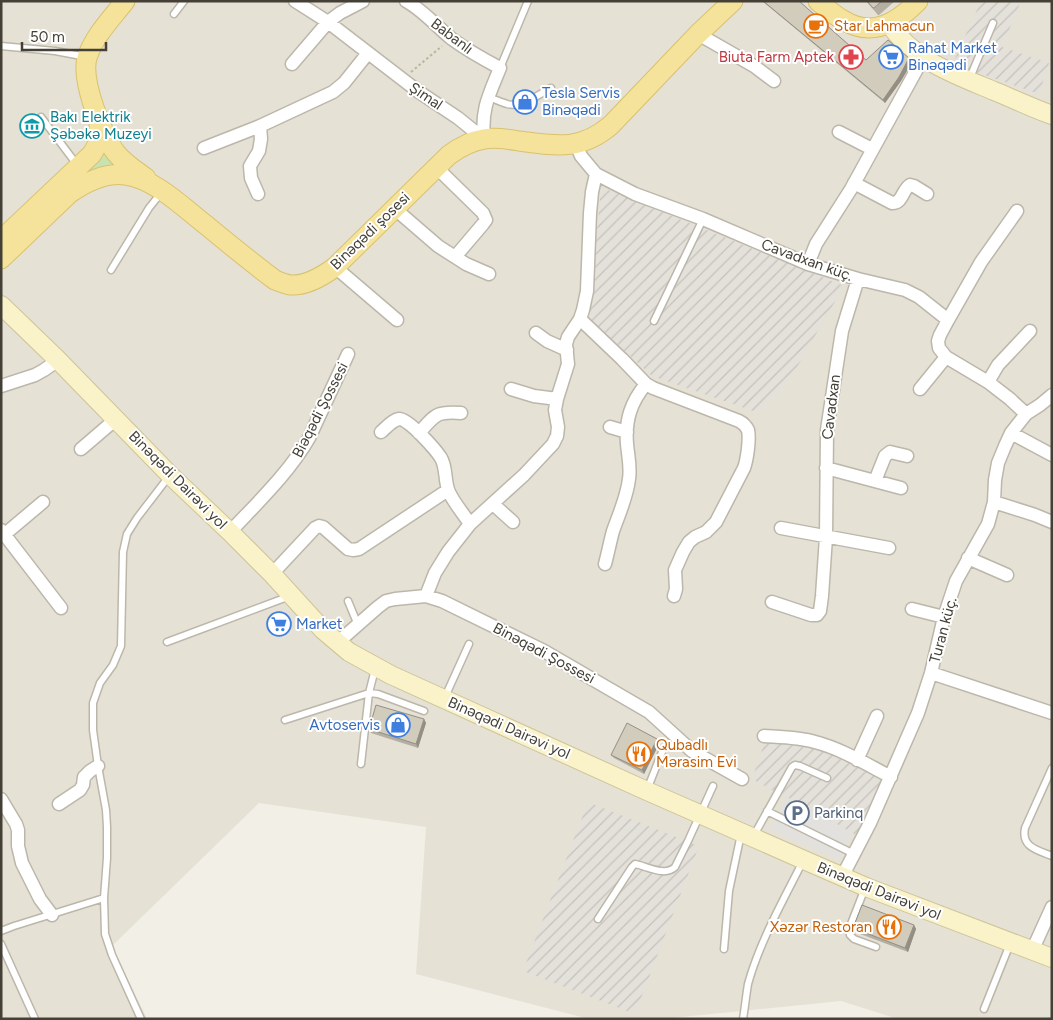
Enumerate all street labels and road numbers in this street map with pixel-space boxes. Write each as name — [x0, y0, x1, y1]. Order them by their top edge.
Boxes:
street label: Babanlı — [427, 14, 477, 58]
street label: Şimal — [406, 78, 446, 114]
street label: Binəqədi şosesi — [326, 188, 414, 274]
street label: Cavadxan küç. — [759, 235, 855, 285]
street label: Biəqədi Şossesi — [288, 359, 352, 461]
street label: Cavadxan — [818, 373, 844, 441]
street label: Binəqədi Dairəvi yol — [125, 427, 231, 533]
street label: Turan küç. — [926, 595, 960, 665]
street label: Binəqədi Şossesi — [490, 619, 598, 687]
street label: Binəqədi Dairəvi yol — [445, 693, 573, 763]
street label: Binəqədi Dairəvi yol — [814, 858, 944, 924]

